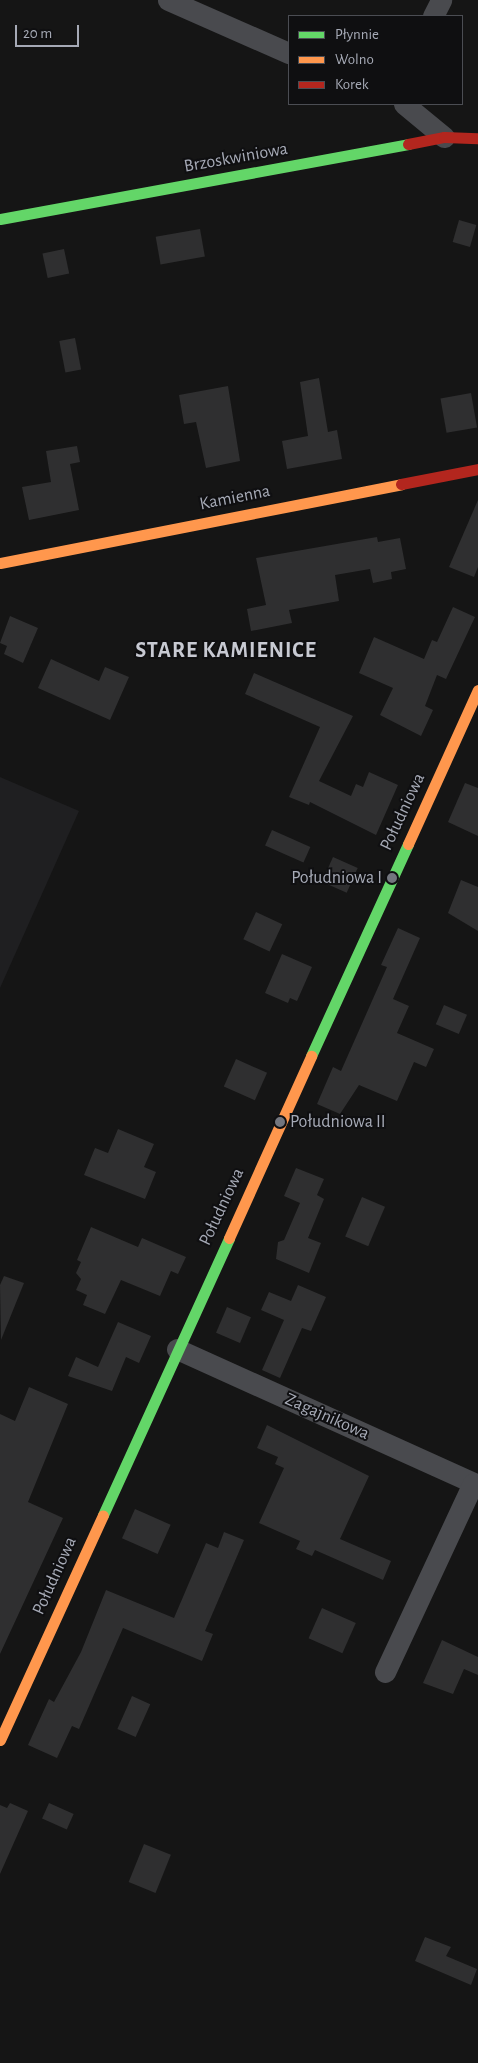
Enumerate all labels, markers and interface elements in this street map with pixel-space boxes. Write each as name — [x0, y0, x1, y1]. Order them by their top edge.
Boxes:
scale bar — [18, 15, 81, 47]
legend — [288, 15, 463, 105]
text: 20 m — [23, 26, 52, 41]
text: Płynnie — [335, 27, 379, 42]
text: Wolno — [335, 52, 374, 67]
text: Korek — [335, 77, 369, 92]
street label: Brzoskwiniowa — [182, 138, 290, 178]
street label: Kamienna — [198, 481, 272, 515]
district label: STARE KAMIENICE — [133, 638, 319, 664]
street label: Południowa — [376, 770, 430, 854]
place label: Południowa I — [291, 867, 382, 889]
marker: Południowa I — [386, 872, 398, 884]
place label: Południowa II — [290, 1111, 386, 1133]
marker: Południowa II — [274, 1116, 286, 1128]
street label: Południowa — [195, 1165, 249, 1249]
street label: Zagajnikowa — [282, 1389, 372, 1445]
street label: Południowa — [28, 1534, 82, 1618]

